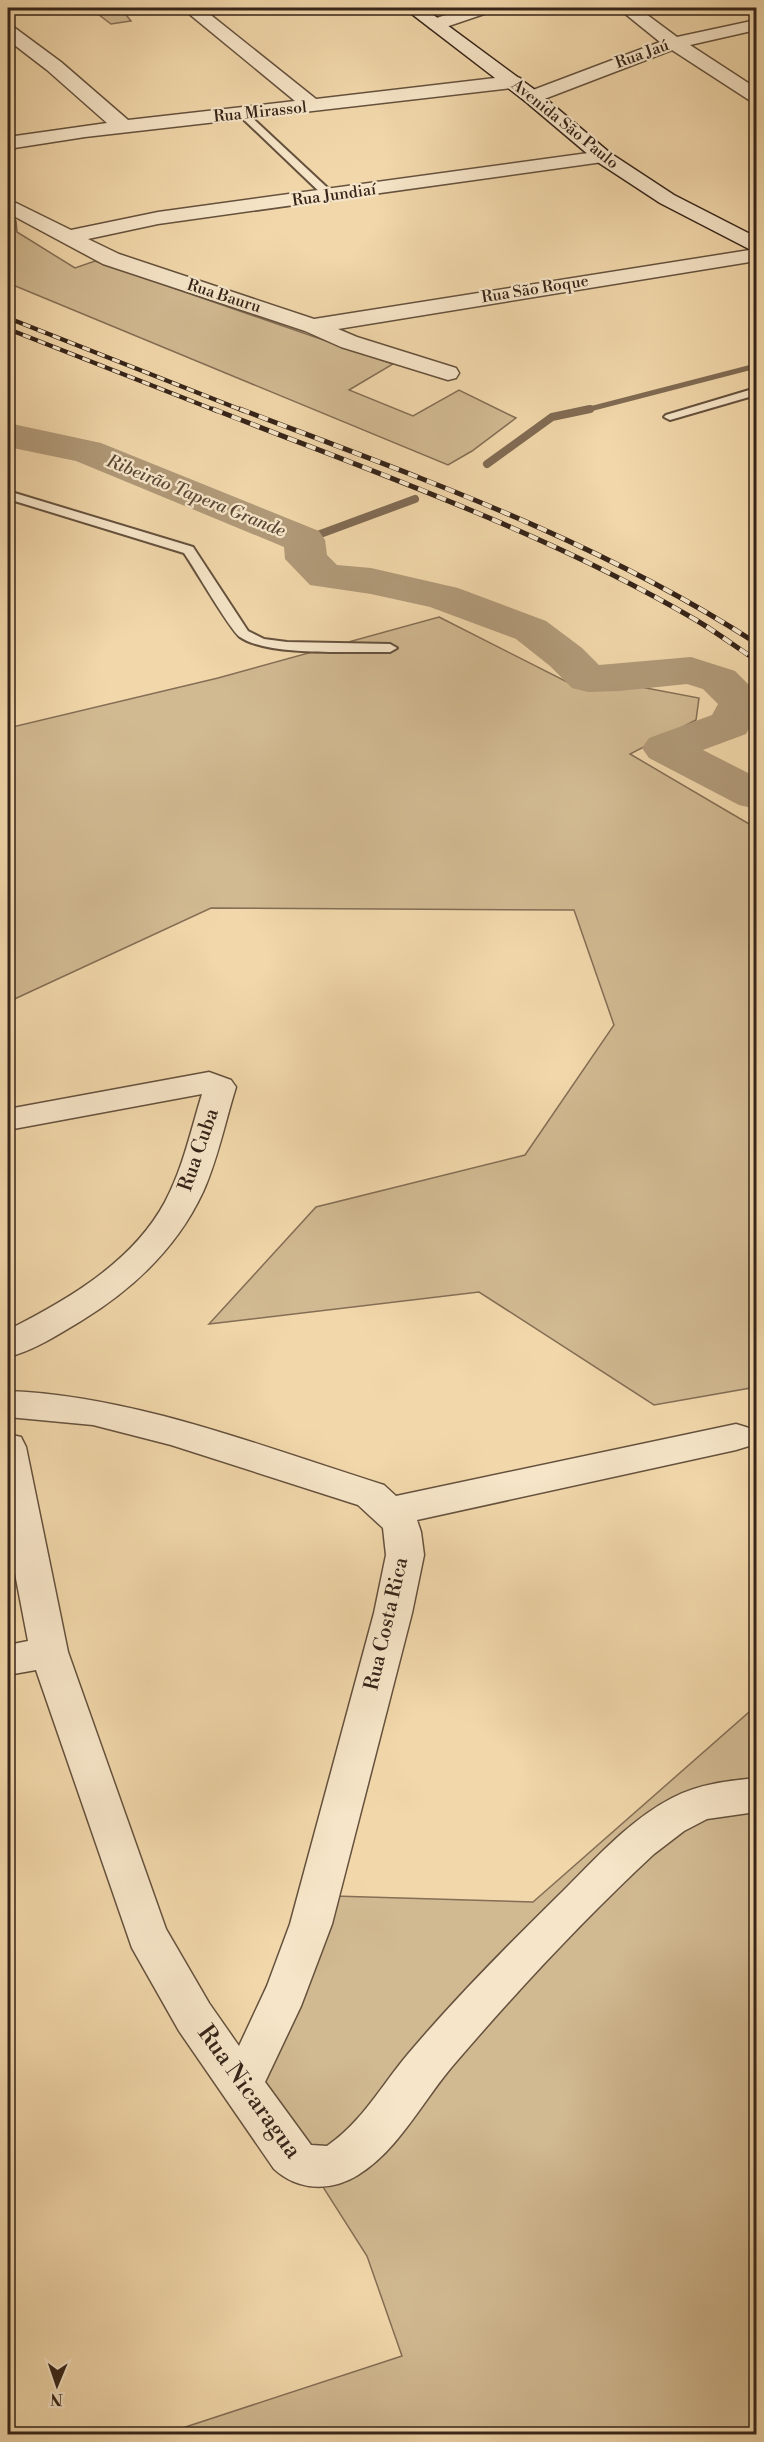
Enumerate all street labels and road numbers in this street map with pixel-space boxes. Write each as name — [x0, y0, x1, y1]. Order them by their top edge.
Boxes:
street label: Rua Jaú — [612, 35, 672, 73]
street label: Avenida São Paulo — [507, 74, 623, 173]
street label: Rua Mirassol — [212, 97, 308, 127]
street label: Rua Jundiaí — [291, 179, 378, 211]
street label: Rua São Roque — [480, 271, 590, 307]
street label: Rua Bauru — [185, 275, 263, 317]
street label: Rua Cuba — [173, 1104, 225, 1195]
street label: Rua Costa Rica — [360, 1554, 415, 1693]
street label: Rua Nicaragua — [190, 2019, 308, 2165]

